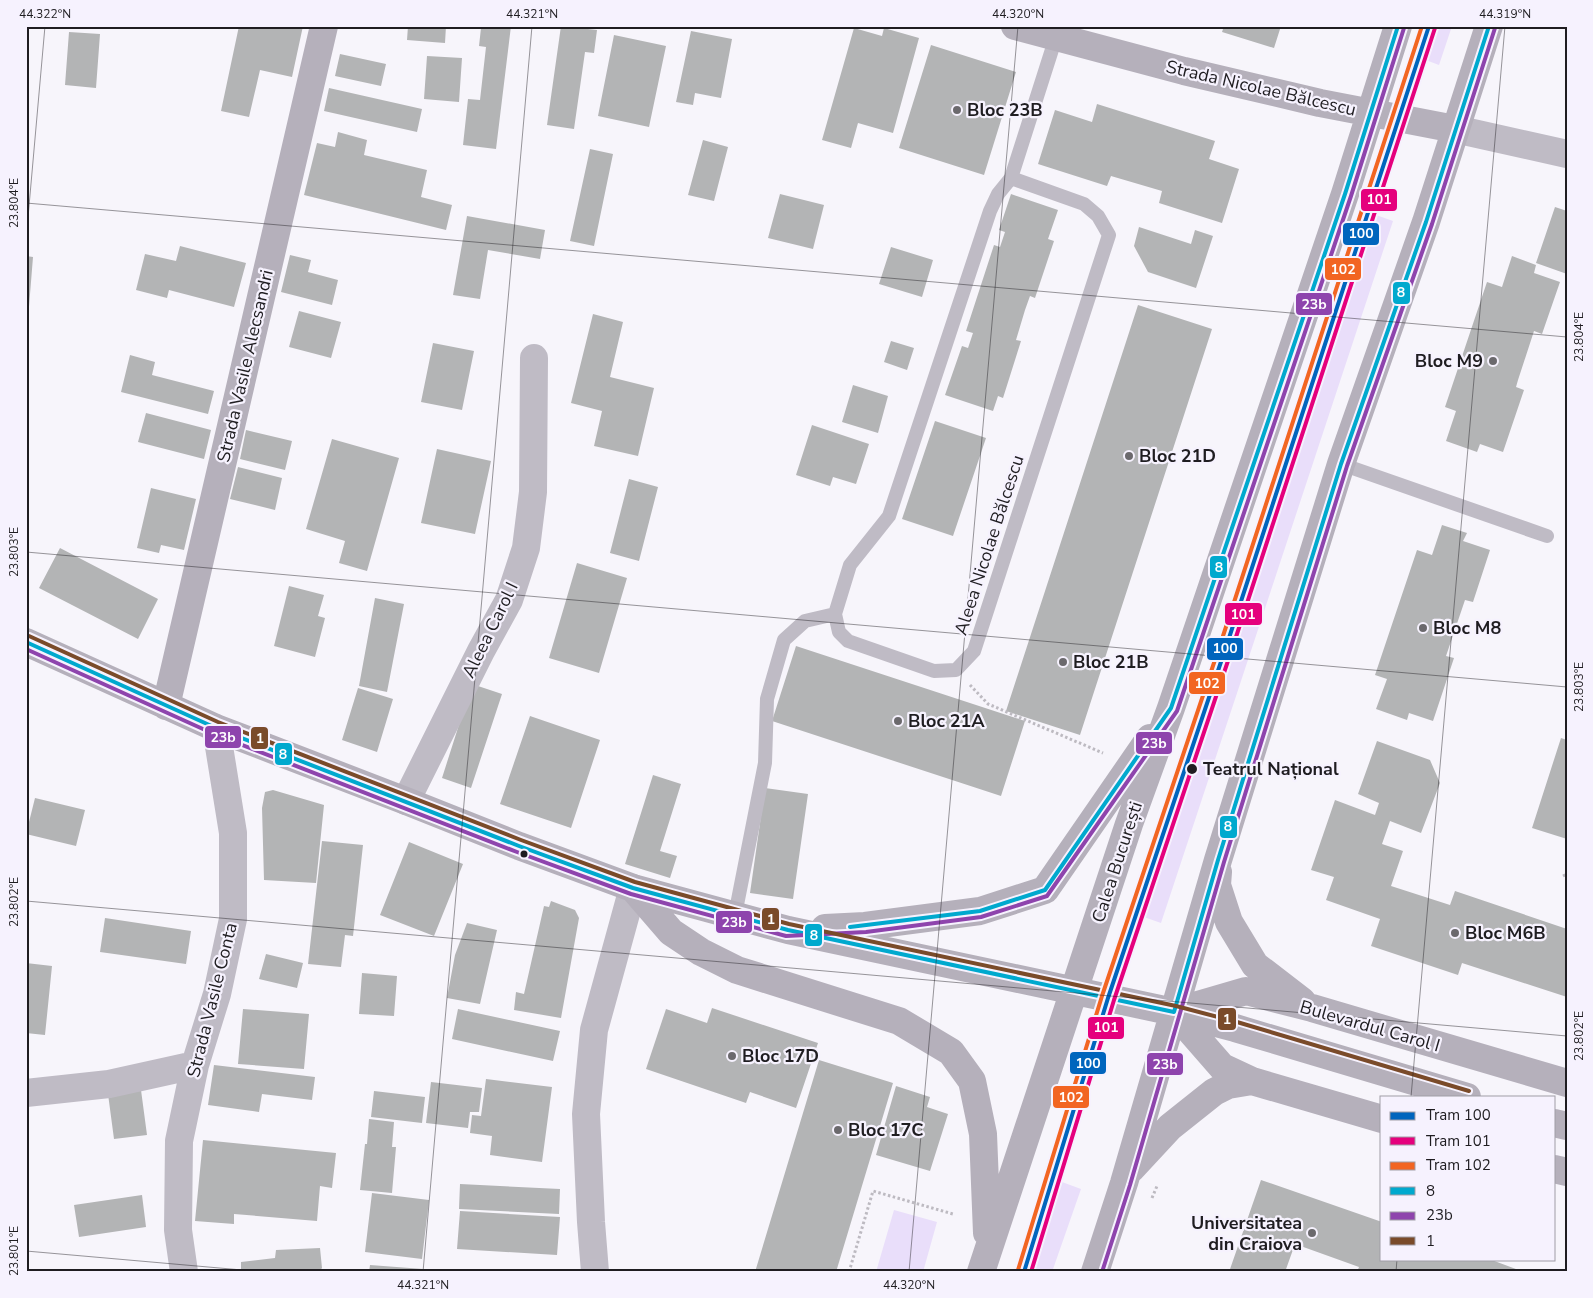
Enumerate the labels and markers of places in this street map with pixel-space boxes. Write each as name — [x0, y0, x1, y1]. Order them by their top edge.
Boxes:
place label: Bloc 23B — [967, 98, 1043, 122]
marker: Bloc 23B — [951, 104, 963, 116]
place label: Bloc M9 — [1415, 349, 1483, 373]
marker: Bloc M9 — [1487, 355, 1499, 367]
place label: Bloc 21D — [1139, 444, 1216, 468]
marker: Bloc 21D — [1123, 450, 1135, 462]
place label: Bloc M8 — [1433, 616, 1501, 640]
marker: Bloc M8 — [1417, 622, 1429, 634]
place label: Bloc 21B — [1073, 650, 1149, 674]
marker: Bloc 21B — [1057, 656, 1069, 668]
place label: Bloc 21A — [908, 709, 985, 733]
marker: Bloc 21A — [892, 715, 904, 727]
place label: Teatrul Național — [1203, 757, 1339, 781]
marker: Teatrul Național — [1185, 762, 1199, 776]
unlabelled marker — [519, 849, 529, 859]
place label: Bloc M6B — [1465, 921, 1546, 945]
marker: Bloc M6B — [1449, 927, 1461, 939]
place label: Bloc 17D — [742, 1044, 819, 1068]
marker: Bloc 17D — [726, 1050, 738, 1062]
place label: Bloc 17C — [848, 1118, 924, 1142]
marker: Bloc 17C — [832, 1124, 844, 1136]
place label: Universitatea din Craiova — [1191, 1211, 1302, 1256]
marker: Universitatea din Craiova — [1306, 1227, 1318, 1239]

